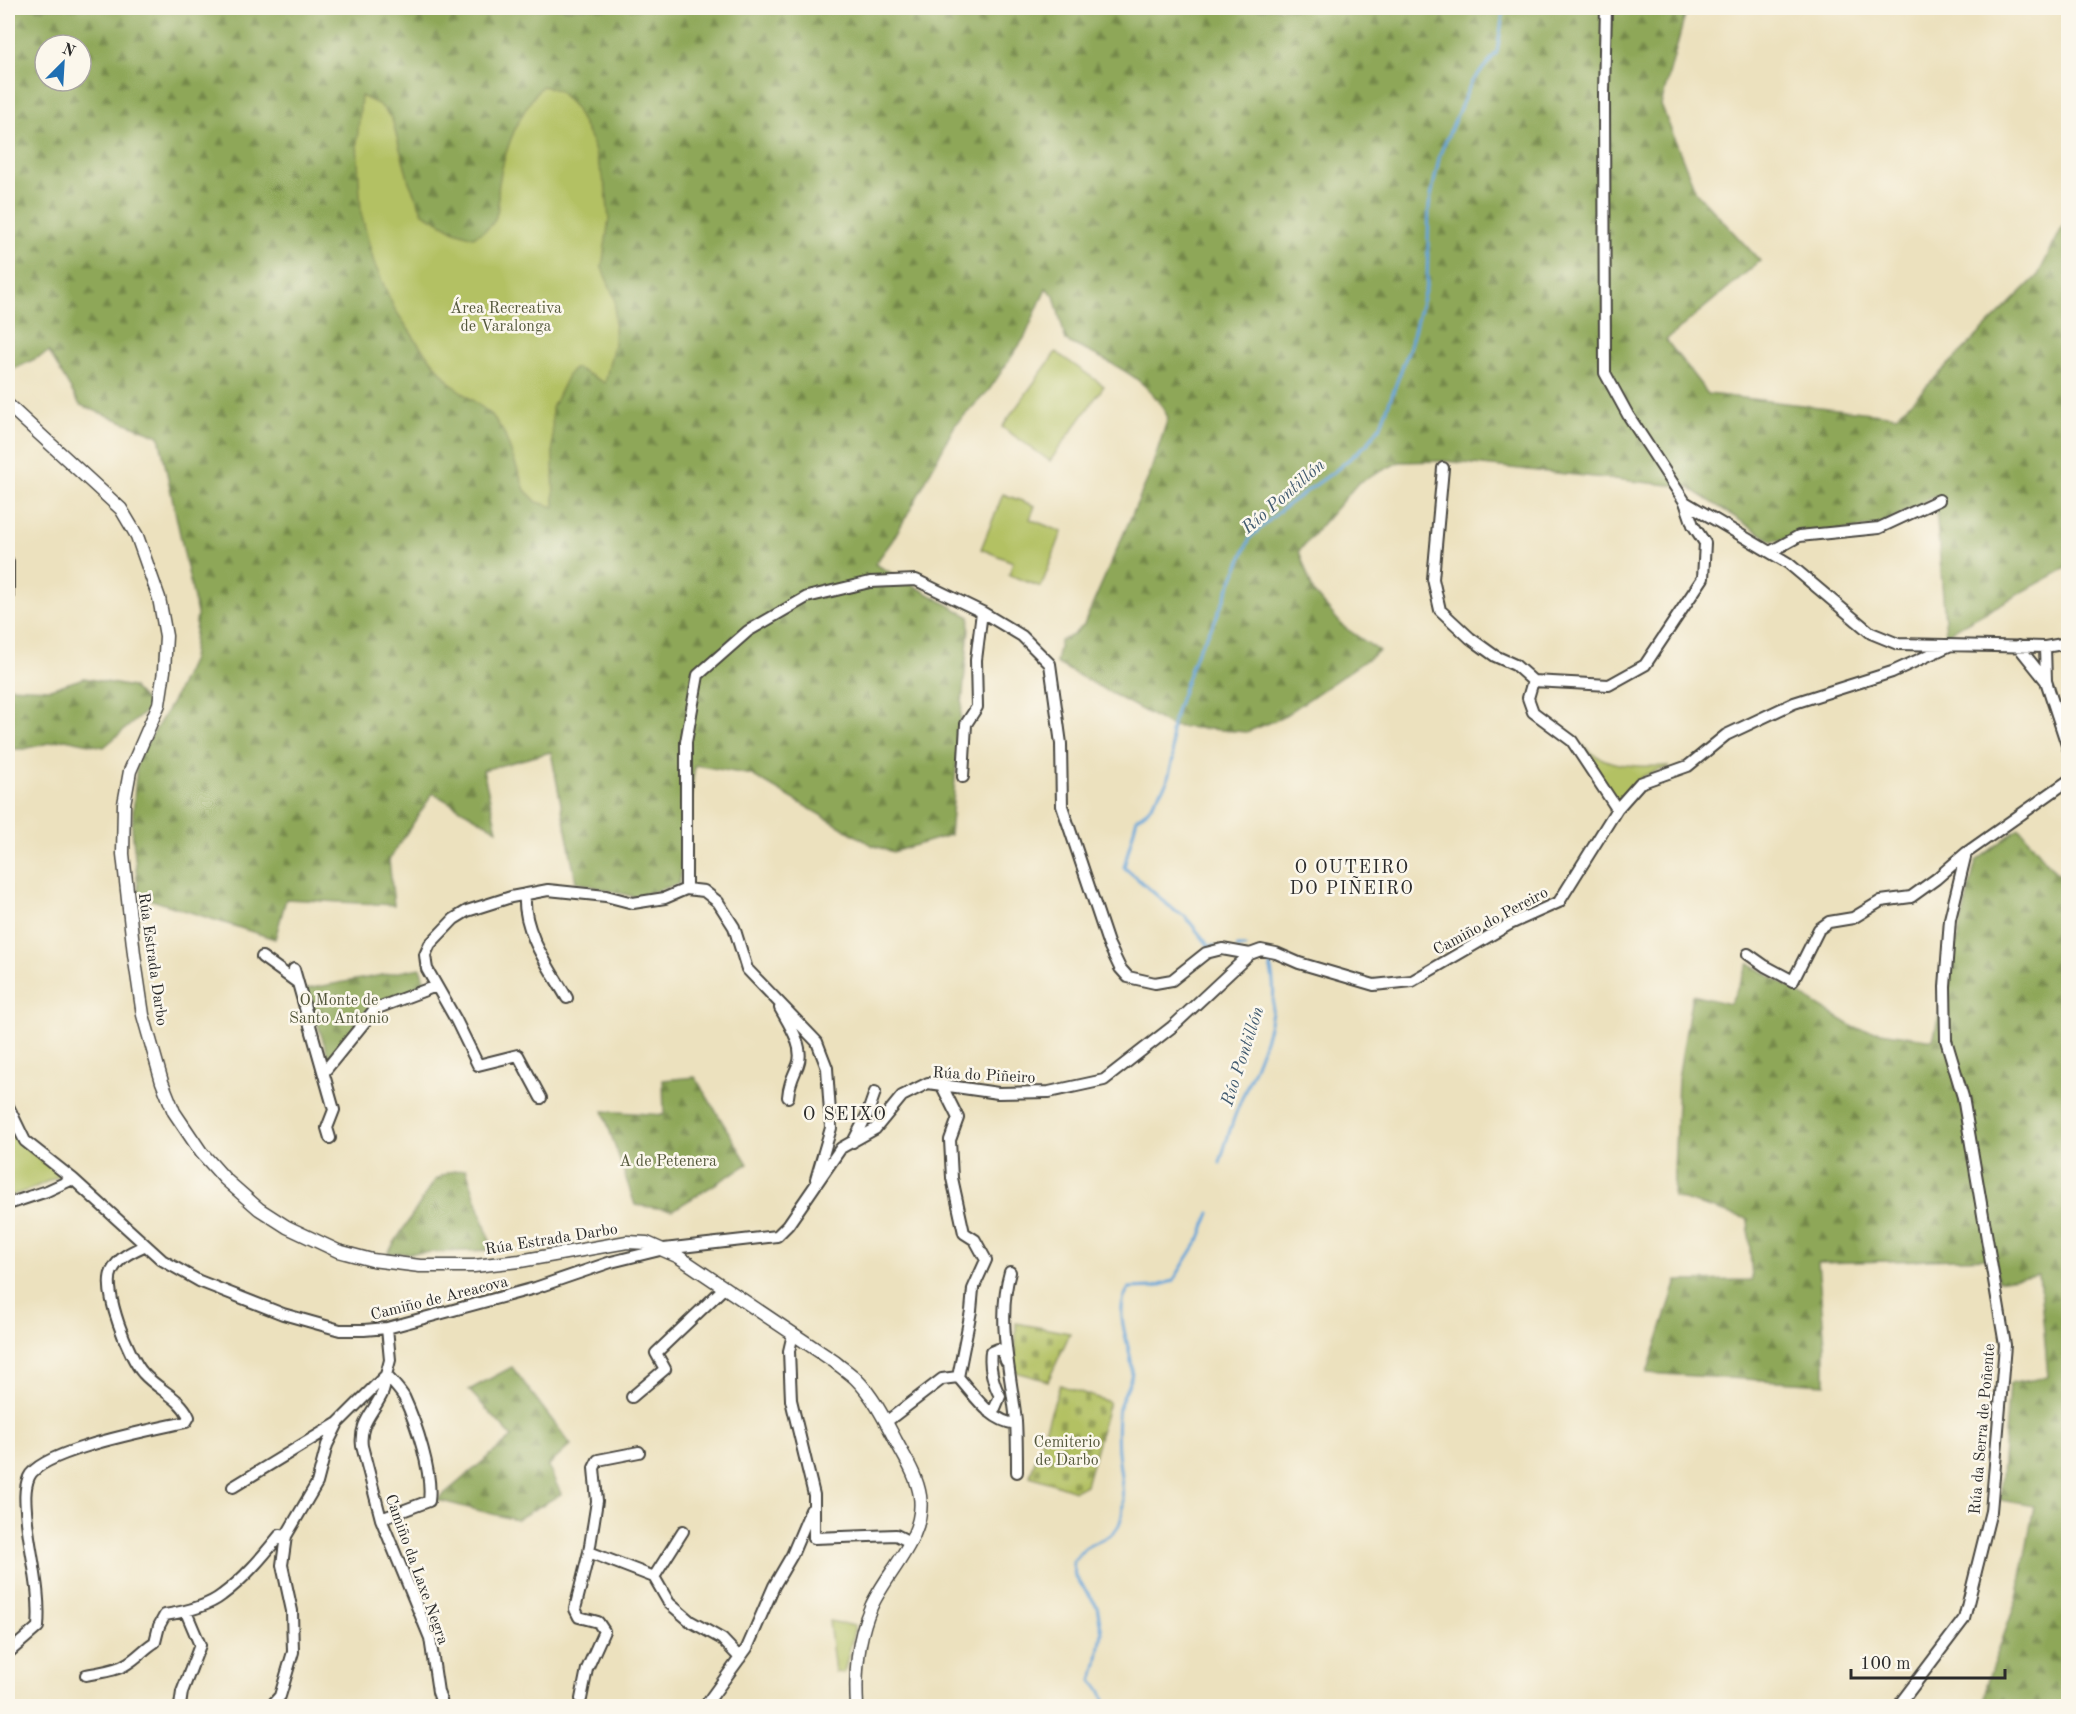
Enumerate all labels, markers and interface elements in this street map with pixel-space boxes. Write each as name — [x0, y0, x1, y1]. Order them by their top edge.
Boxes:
north arrow — [33, 33, 93, 93]
text: N — [59, 41, 78, 61]
park label: Área Recreativa de Varalonga — [450, 297, 562, 335]
water label: Río Pontillón — [1238, 456, 1329, 538]
district label: O OUTEIRO DO PIÑEIRO — [1290, 859, 1414, 898]
street label: Camiño do Pereiro — [1431, 885, 1551, 959]
street label: Rúa Estrada Darbo — [135, 892, 169, 1027]
park label: O Monte de Santo Antonio — [289, 993, 389, 1027]
water label: Río Pontillón — [1218, 1004, 1268, 1109]
street label: Rúa do Piñeiro — [932, 1065, 1036, 1087]
district label: O SEIXO — [803, 1106, 887, 1124]
park label: A de Petenera — [619, 1154, 717, 1170]
street label: Rúa Estrada Darbo — [484, 1222, 619, 1258]
street label: Camiño de Areacova — [369, 1274, 510, 1324]
street label: Rúa da Serra de Poñente — [1968, 1343, 1998, 1515]
park label: Cemiterio de Darbo — [1034, 1435, 1100, 1469]
street label: Camiño da Laxe Negra — [381, 1492, 451, 1647]
scale bar — [1851, 1642, 2006, 1680]
text: 100 m — [1860, 1655, 1911, 1673]

